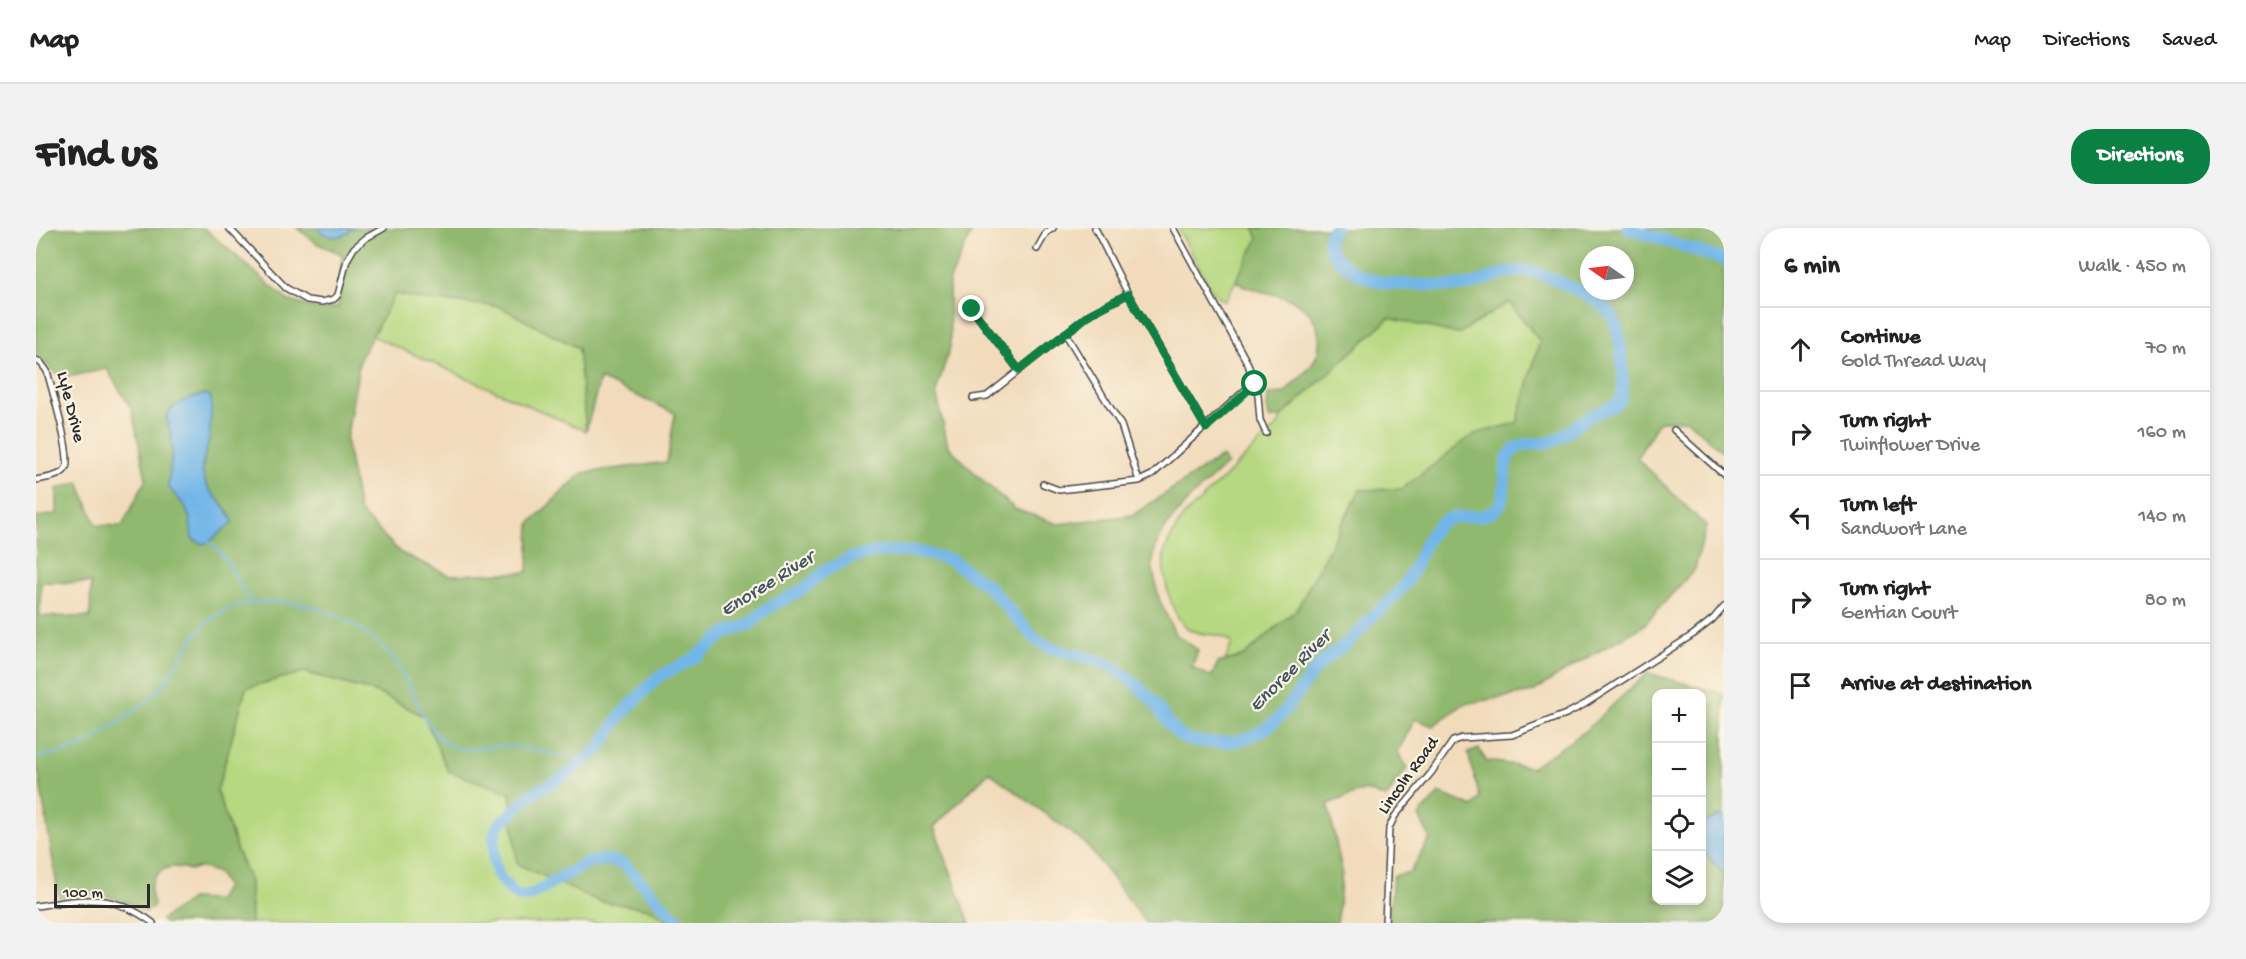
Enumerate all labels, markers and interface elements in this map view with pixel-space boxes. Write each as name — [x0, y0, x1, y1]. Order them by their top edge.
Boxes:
text: Map — [30, 25, 79, 58]
text: Map — [1974, 29, 2011, 54]
text: Directions — [2044, 29, 2129, 54]
text: Saved — [2162, 29, 2216, 54]
button: Directions — [2071, 129, 2210, 184]
text: Find us — [36, 132, 156, 181]
north arrow — [1580, 246, 1634, 300]
text: 6 min — [1784, 252, 1840, 283]
text: Walk · 450 m — [2079, 256, 2186, 279]
route end — [958, 295, 984, 321]
text: Continue — [1841, 325, 1921, 351]
icon: ahead — [1784, 333, 1817, 366]
text: 70 m — [2145, 338, 2186, 361]
text: Gold Thread Way — [1841, 351, 1986, 374]
street label: Lyle Drive — [51, 369, 89, 445]
route start — [1241, 370, 1267, 396]
text: Turn right — [1841, 409, 1929, 435]
icon: right — [1784, 417, 1817, 450]
text: 160 m — [2137, 422, 2186, 445]
text: Twinflower Drive — [1841, 435, 1980, 458]
text: Turn left — [1841, 493, 1915, 519]
icon: left — [1784, 501, 1817, 534]
text: 140 m — [2138, 506, 2186, 529]
text: Sandwort Lane — [1841, 519, 1967, 542]
water label: Enoree River — [717, 545, 822, 623]
text: Turn right — [1841, 577, 1929, 603]
icon: right — [1784, 585, 1817, 618]
text: 80 m — [2145, 590, 2186, 613]
text: Gentian Court — [1841, 603, 1957, 626]
water label: Enoree River — [1245, 624, 1339, 718]
icon: arrive — [1784, 669, 1817, 702]
text: Arrive at destination — [1841, 672, 2031, 698]
map controls — [1652, 689, 1706, 905]
button: + — [1652, 689, 1706, 743]
street label: Lincoln Road — [1374, 732, 1445, 819]
button: − — [1652, 743, 1706, 797]
button: locate — [1652, 797, 1706, 851]
button: layers — [1652, 851, 1706, 905]
scale bar — [54, 881, 150, 908]
text: 100 m — [63, 885, 103, 904]

